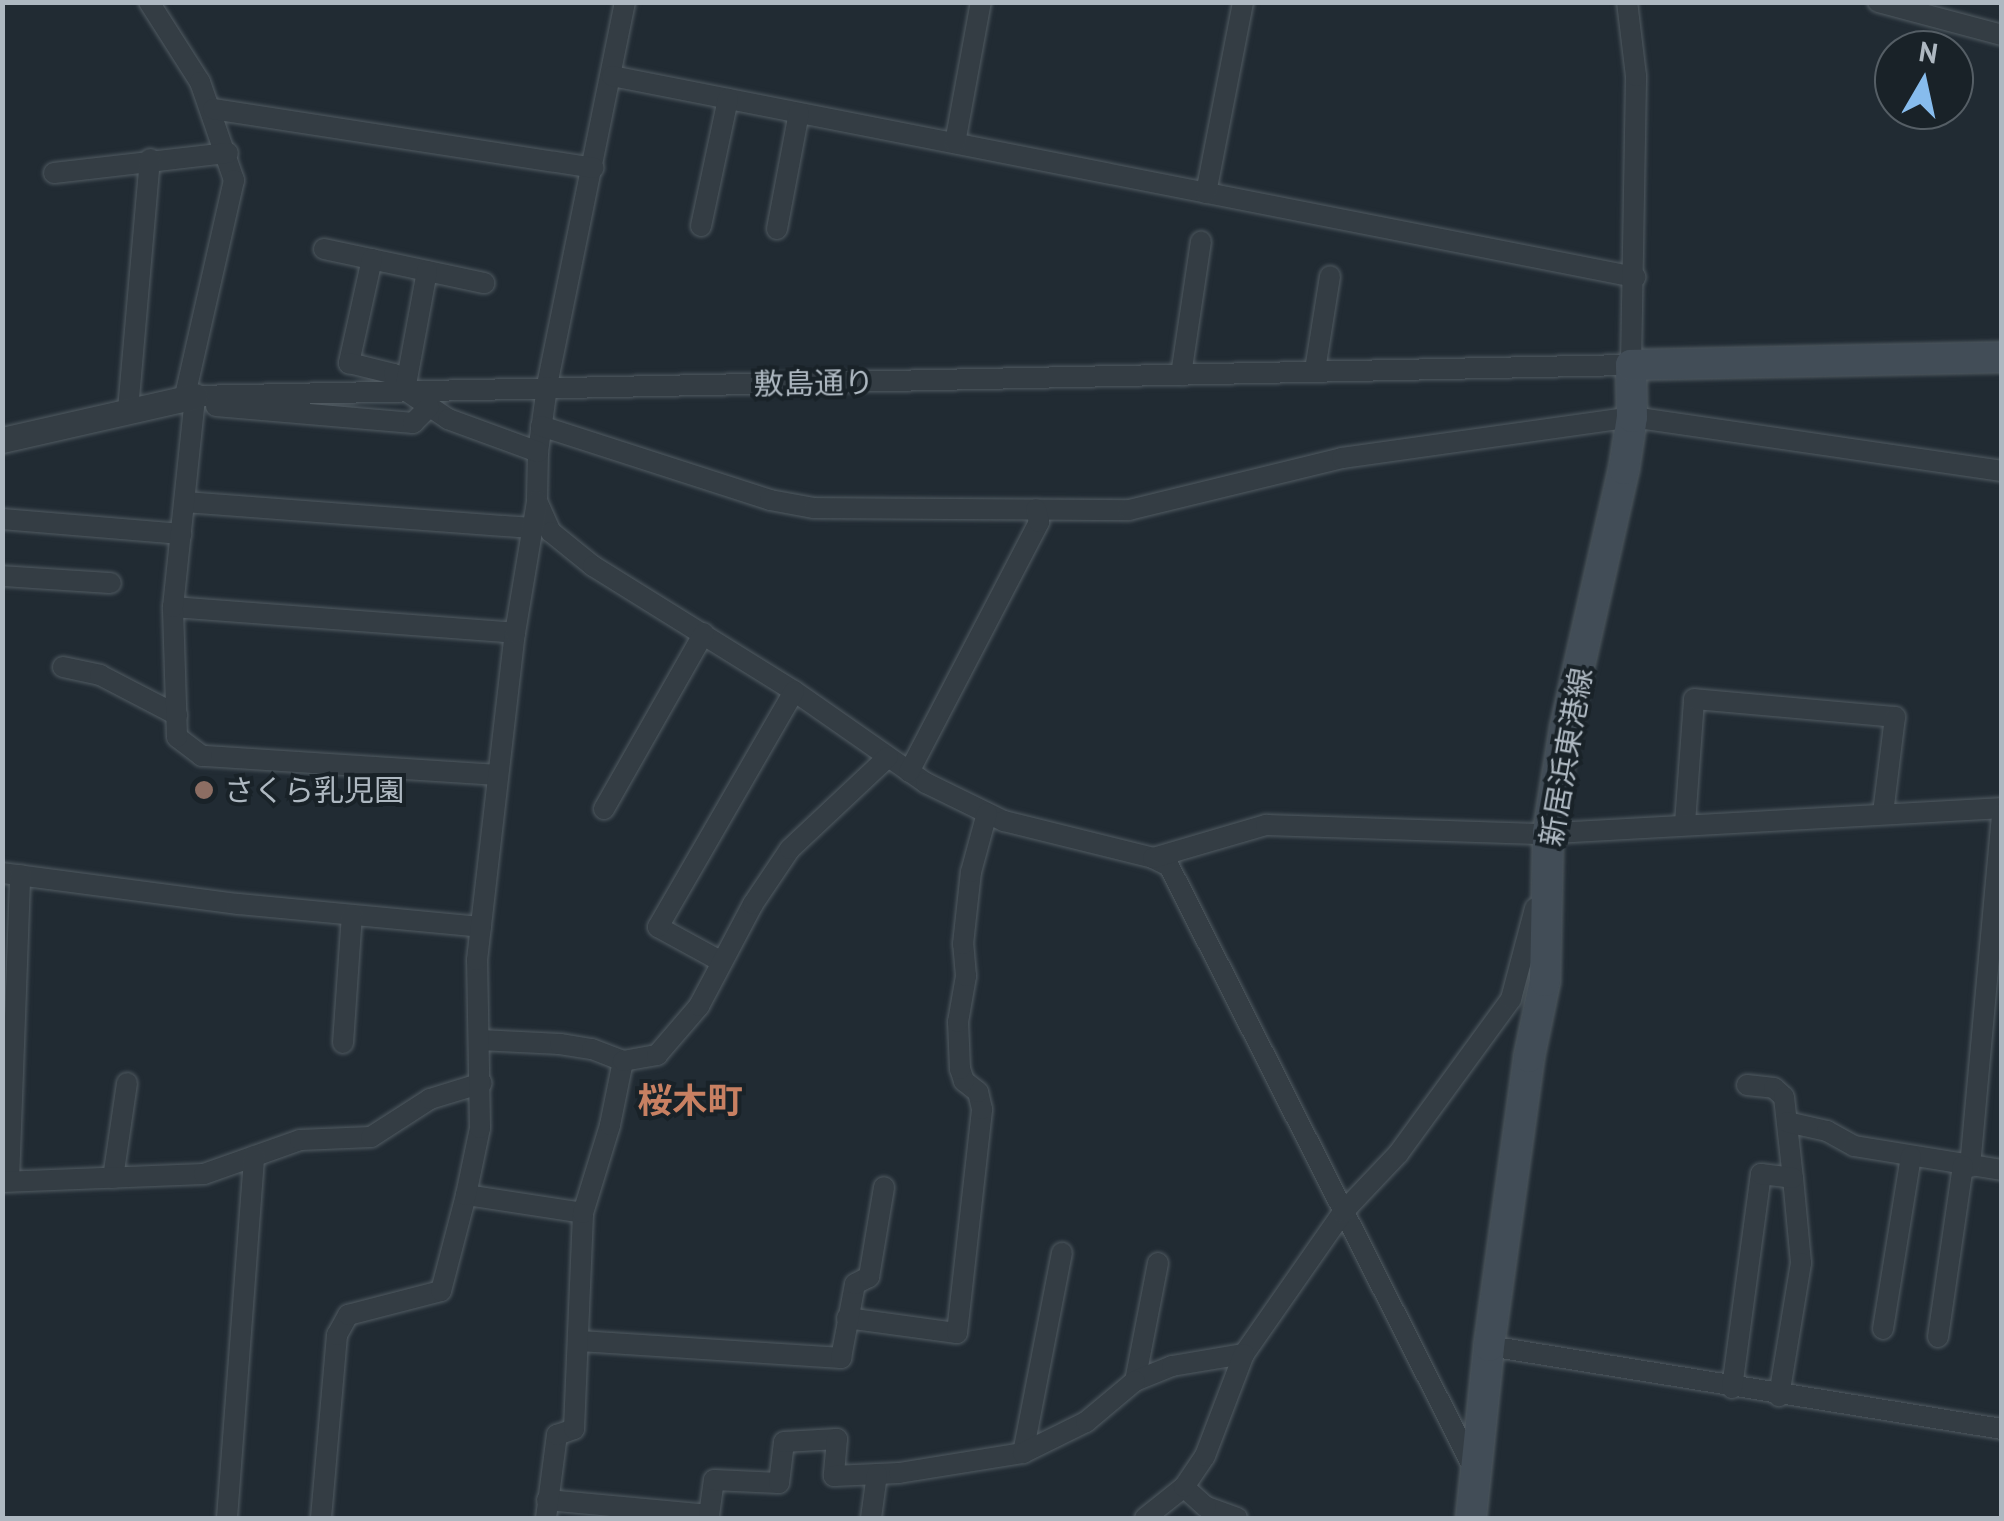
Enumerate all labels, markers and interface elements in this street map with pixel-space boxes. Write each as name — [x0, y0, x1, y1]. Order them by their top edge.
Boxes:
north arrow — [1874, 30, 1974, 130]
text: N — [1916, 32, 1940, 72]
street label: 敷島通り — [754, 364, 874, 402]
street label: 新居浜東港線 — [1533, 665, 1599, 849]
place label: さくら乳児園 — [224, 772, 404, 808]
marker: さくら乳児園 — [193, 779, 215, 801]
district label: 桜木町 — [638, 1079, 742, 1121]

